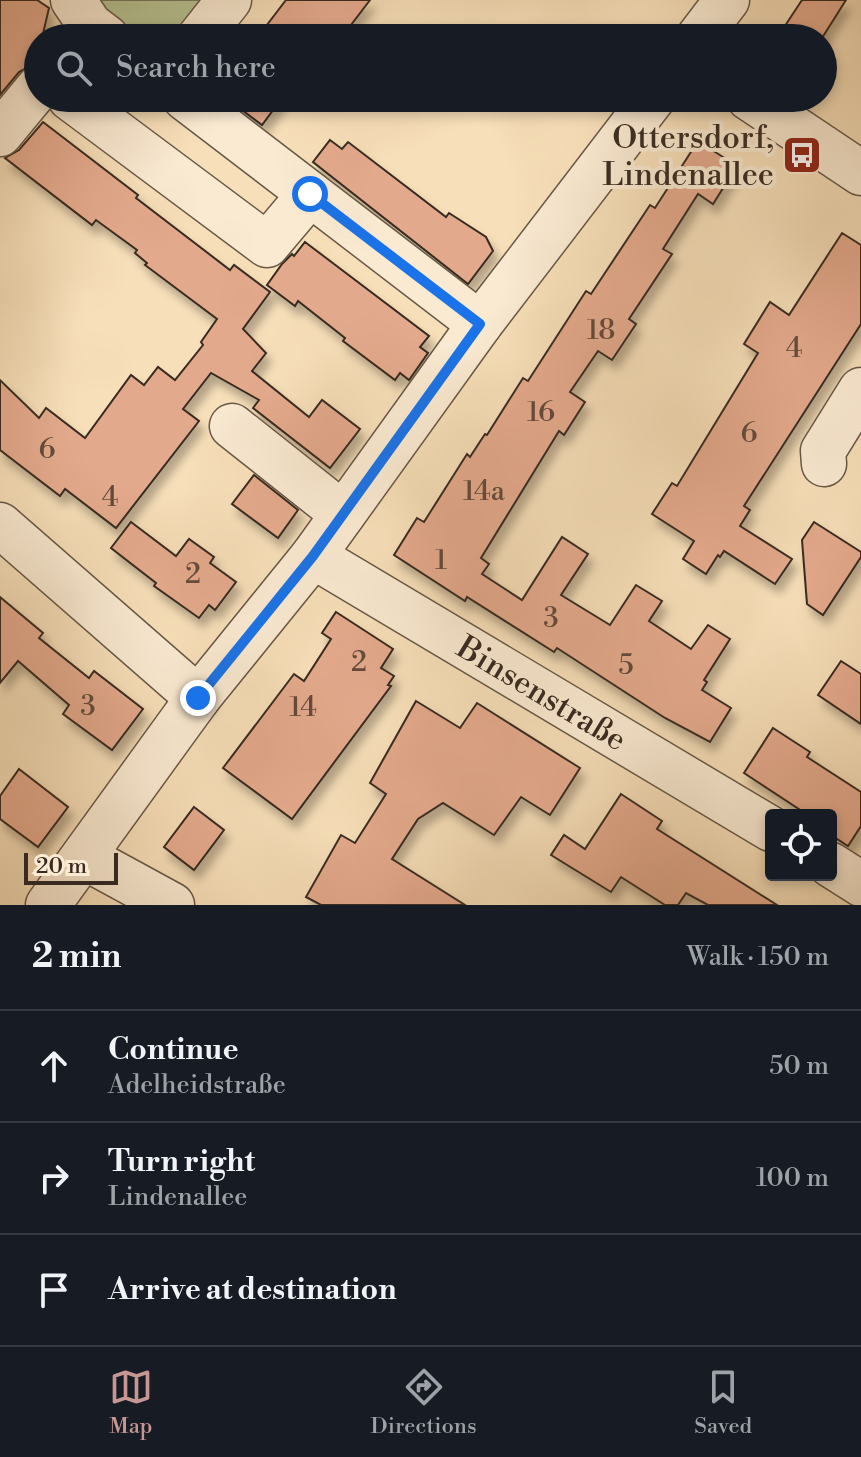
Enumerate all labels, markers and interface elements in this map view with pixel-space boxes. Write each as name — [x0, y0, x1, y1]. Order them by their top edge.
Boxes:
search box — [24, 24, 837, 112]
icon: search — [52, 46, 96, 90]
text: Search here — [116, 49, 276, 87]
place label: Ottersdorf, Lindenallee — [602, 118, 774, 195]
bus stop icon: Ottersdorf, Lindenallee — [781, 134, 823, 176]
route start — [292, 176, 328, 212]
house number: 18 — [587, 313, 615, 348]
house number: 4 — [786, 331, 802, 366]
house number: 16 — [527, 395, 555, 430]
house number: 6 — [741, 416, 758, 451]
house number: 6 — [39, 432, 56, 467]
house number: 14a — [463, 474, 506, 509]
house number: 4 — [102, 480, 118, 515]
house number: 1 — [435, 543, 447, 578]
house number: 2 — [185, 557, 201, 592]
house number: 3 — [543, 601, 559, 636]
street label: Binsenstraße — [448, 627, 634, 760]
house number: 2 — [351, 645, 367, 680]
house number: 5 — [618, 648, 634, 683]
route end — [180, 680, 216, 716]
house number: 3 — [80, 689, 96, 724]
house number: 14 — [289, 690, 317, 725]
map controls — [765, 809, 837, 881]
button: locate — [765, 809, 837, 881]
scale bar — [24, 849, 118, 885]
text: 20 m — [36, 853, 87, 880]
text: 2 min — [32, 936, 121, 978]
text: Walk · 150 m — [687, 941, 829, 973]
text: Continue — [108, 1031, 239, 1069]
icon: ahead — [32, 1044, 76, 1088]
text: 50 m — [769, 1050, 829, 1082]
text: Adelheidstraße — [108, 1069, 286, 1101]
text: Turn right — [108, 1143, 255, 1181]
icon: right — [32, 1156, 76, 1200]
text: 100 m — [756, 1162, 829, 1194]
text: Lindenallee — [108, 1181, 248, 1213]
icon: arrive — [32, 1268, 76, 1312]
text: Arrive at destination — [108, 1271, 397, 1309]
tab: Map — [109, 1365, 153, 1440]
tab: Directions — [371, 1365, 477, 1440]
tab: Saved — [694, 1365, 752, 1440]

